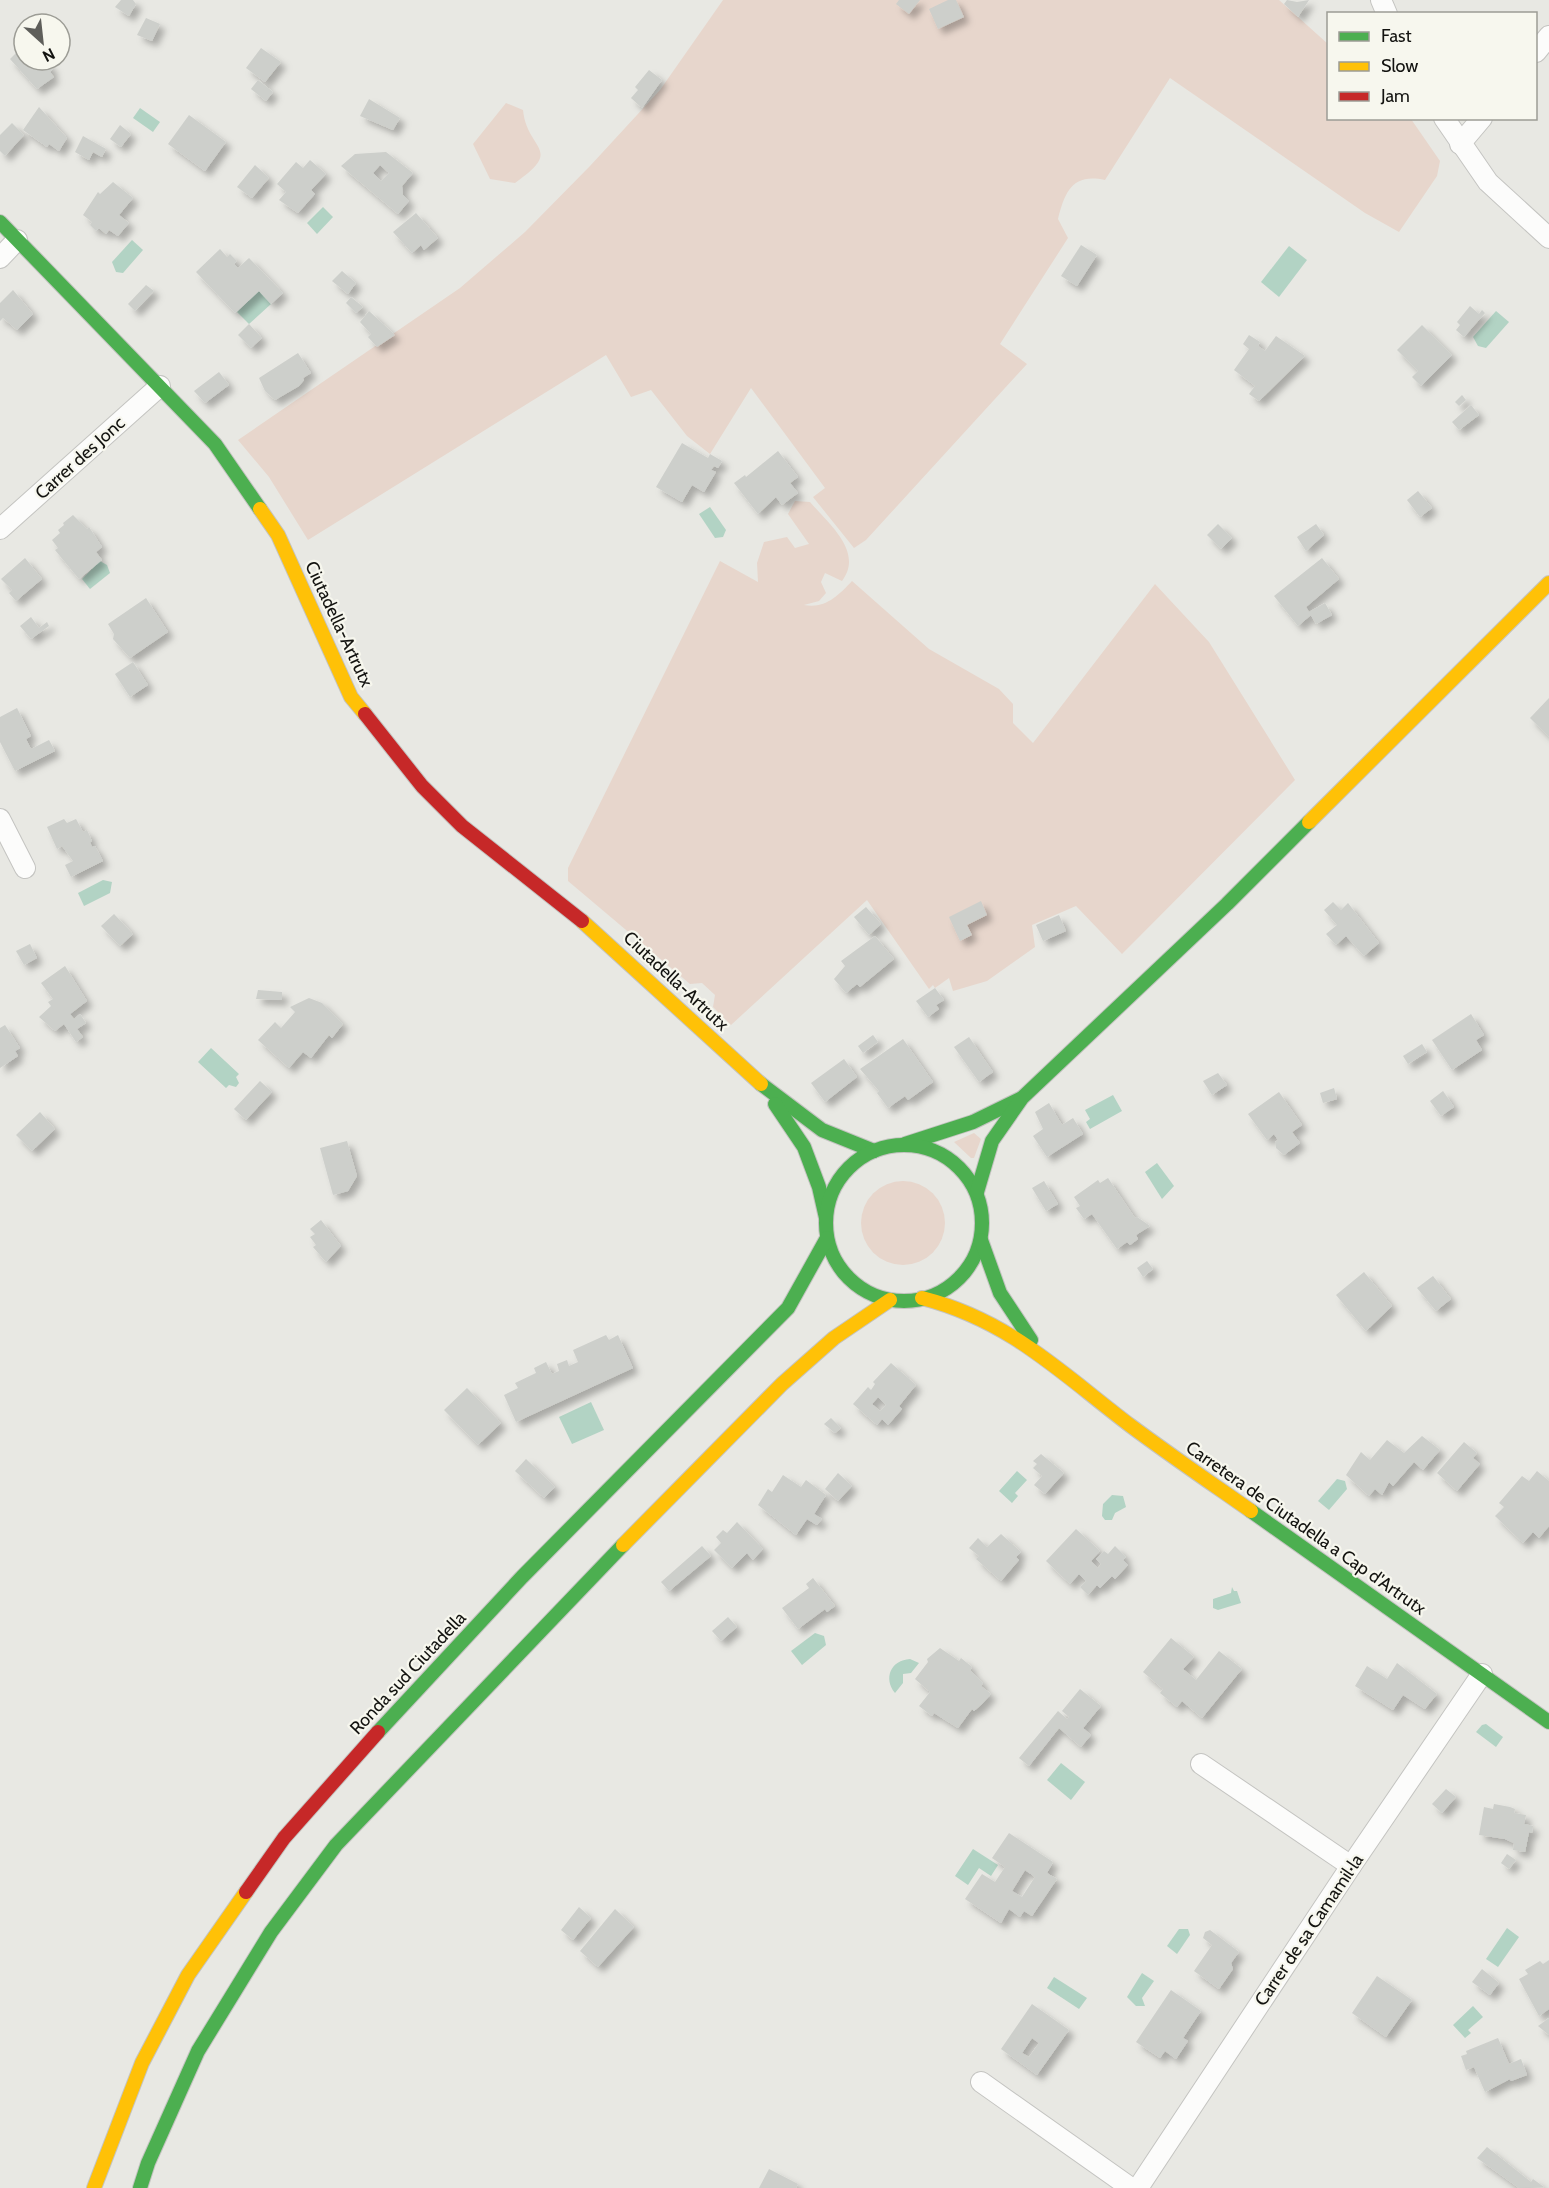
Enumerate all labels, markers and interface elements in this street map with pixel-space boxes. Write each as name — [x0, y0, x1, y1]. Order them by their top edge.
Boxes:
north arrow — [12, 12, 72, 72]
legend — [1327, 12, 1537, 120]
text: Fast — [1381, 25, 1412, 47]
text: N — [39, 44, 58, 66]
text: Slow — [1381, 55, 1418, 77]
text: Jam — [1380, 85, 1410, 107]
street label: Carrer des Jonc — [31, 412, 129, 504]
street label: Ciutadella-Artrutx — [300, 558, 378, 691]
street label: Ciutadella-Artrutx — [619, 927, 734, 1036]
street label: Carretera de Ciutadella a Cap d'Artrutx — [1182, 1436, 1431, 1620]
street label: Ronda sud Ciutadella — [345, 1607, 471, 1739]
street label: Carrer de sa Camamil·la — [1250, 1850, 1368, 2010]

